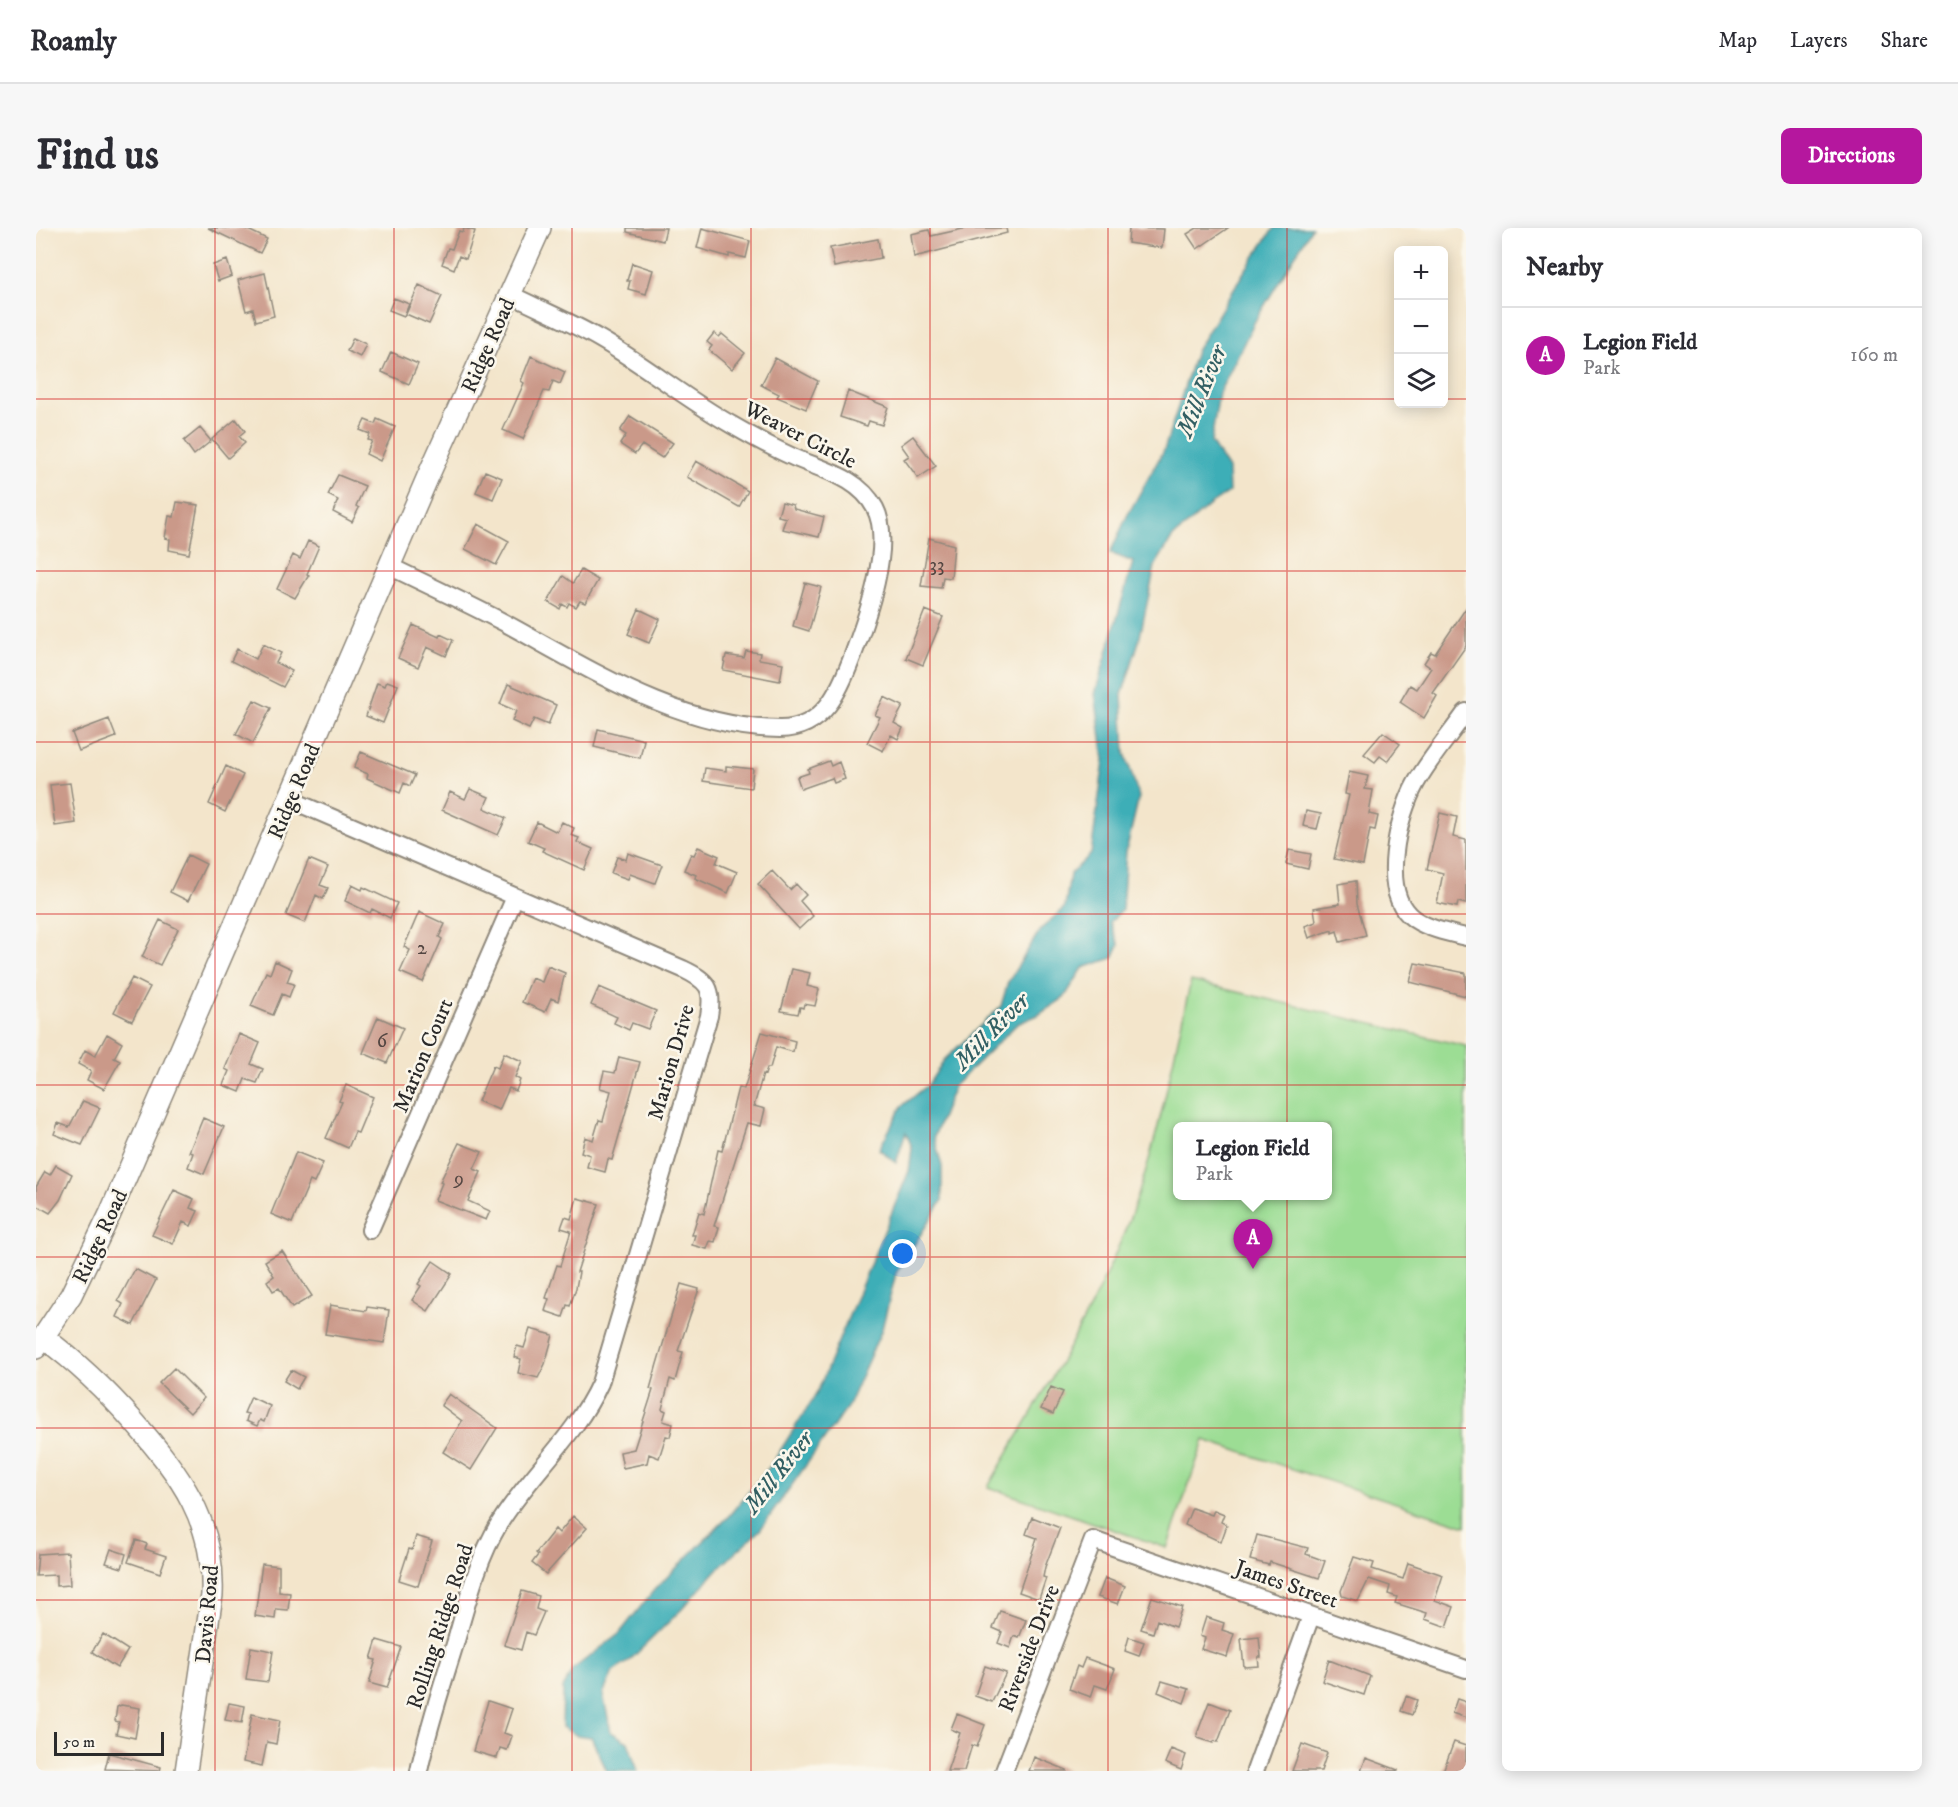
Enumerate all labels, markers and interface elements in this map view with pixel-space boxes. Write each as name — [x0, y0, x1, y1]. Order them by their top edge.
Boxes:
text: Roamly — [30, 24, 116, 59]
text: Map — [1718, 28, 1757, 54]
text: Layers — [1790, 28, 1848, 54]
text: Share — [1881, 28, 1928, 54]
button: Directions — [1781, 128, 1922, 184]
text: Find us — [36, 130, 159, 182]
map controls — [1394, 246, 1448, 408]
button: + — [1394, 246, 1448, 300]
text: Nearby — [1526, 251, 1603, 284]
street label: Ridge Road — [455, 294, 521, 397]
button: − — [1394, 300, 1448, 354]
text: Legion Field — [1583, 329, 1697, 356]
water label: Mill River — [1169, 339, 1235, 443]
text: A — [1539, 343, 1552, 368]
text: 160 m — [1850, 343, 1898, 368]
button: layers — [1394, 354, 1448, 408]
text: Park — [1583, 356, 1620, 381]
street label: Weaver Circle — [739, 395, 861, 475]
house number: 33 — [930, 553, 944, 578]
street label: Ridge Road — [262, 740, 327, 844]
house number: 2 — [417, 936, 427, 961]
water label: Mill River — [946, 985, 1038, 1078]
street label: Marion Court — [387, 994, 460, 1117]
street label: Marion Drive — [642, 1001, 701, 1123]
house number: 6 — [377, 1029, 388, 1054]
popup — [1173, 1122, 1332, 1200]
text: Legion Field — [1195, 1135, 1310, 1162]
text: Park — [1195, 1162, 1233, 1187]
house number: 9 — [453, 1167, 464, 1192]
street label: Ridge Road — [67, 1185, 134, 1288]
pin: A — [1234, 1220, 1272, 1269]
your location — [888, 1239, 917, 1268]
water label: Mill River — [736, 1424, 822, 1521]
street label: Rolling Ridge Road — [401, 1540, 480, 1713]
street label: James Street — [1229, 1554, 1342, 1615]
street label: Davis Road — [190, 1564, 225, 1664]
street label: Riverside Drive — [993, 1581, 1066, 1716]
scale bar — [54, 1729, 164, 1756]
text: 50 m — [63, 1732, 95, 1752]

